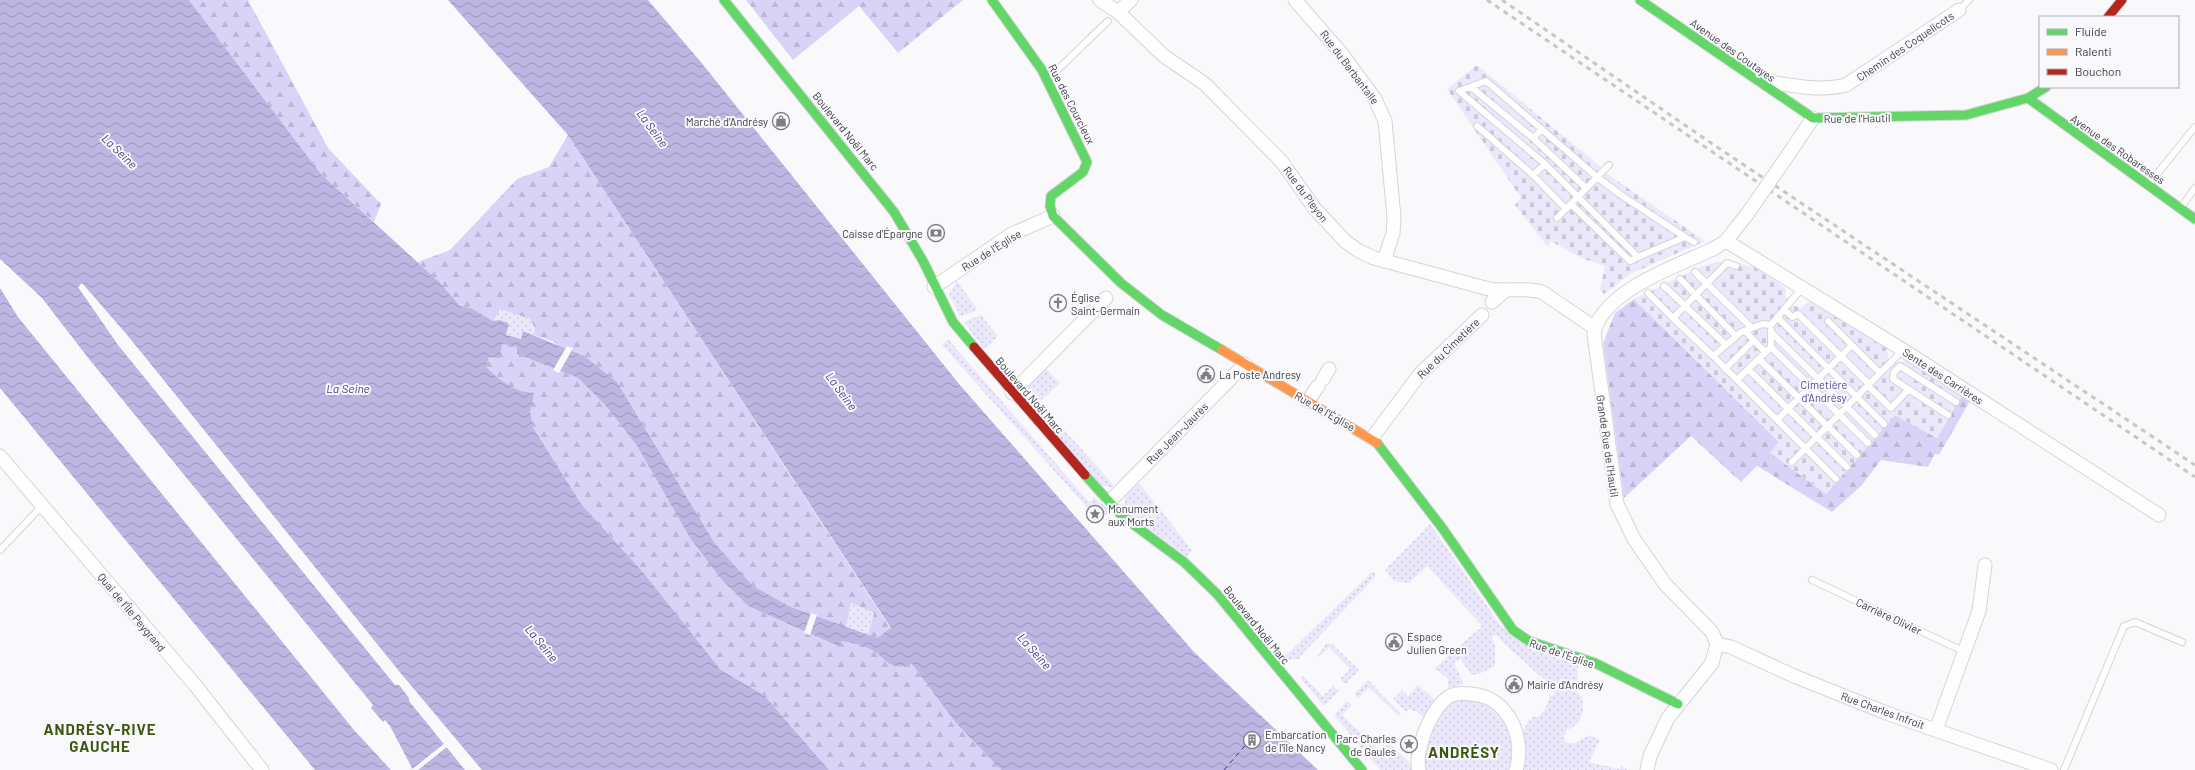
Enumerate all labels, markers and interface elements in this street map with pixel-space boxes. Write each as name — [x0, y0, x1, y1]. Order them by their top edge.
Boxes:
street label: Chemin des Coquelicots — [1854, 9, 1956, 83]
street label: Avenue des Coutayes — [1688, 16, 1778, 84]
legend — [2039, 16, 2179, 88]
text: Fluide — [2075, 24, 2107, 38]
street label: Rue du Barbantalle — [1318, 27, 1382, 107]
text: Ralenti — [2075, 44, 2112, 58]
street label: Rue des Courcieux — [1046, 62, 1098, 146]
text: Bouchon — [2075, 64, 2121, 78]
street label: Boulevard Noël Marc — [810, 89, 882, 173]
water label: La Seine — [635, 106, 671, 150]
shop icon: Marché d'Andrésy — [771, 111, 791, 131]
street label: Rue de l'Hautil — [1823, 111, 1891, 125]
street label: Avenue des Robaresses — [2068, 112, 2168, 186]
place label: Marché d'Andrésy — [686, 115, 768, 128]
water label: La Seine — [99, 131, 141, 171]
street label: Rue du Pleyon — [1281, 164, 1331, 224]
bank icon: Caisse d'Épargne — [926, 223, 946, 243]
street label: Rue de l'Église — [959, 226, 1023, 273]
place label: Caisse d'Épargne — [842, 227, 923, 240]
place label: Église Saint-Germain — [1071, 291, 1140, 317]
church icon: Église Saint-Germain — [1048, 293, 1068, 313]
street label: Rue du Cimetière — [1414, 315, 1482, 381]
street label: Sente des Carrières — [1900, 345, 1986, 407]
street label: Boulevard Noël Marc — [993, 354, 1067, 436]
public building icon: La Poste Andresy — [1196, 364, 1216, 384]
place label: La Poste Andresy — [1219, 368, 1301, 381]
water label: La Seine — [824, 369, 860, 413]
park label: Cimetière d'Andrésy — [1801, 378, 1848, 404]
water label: La Seine — [326, 381, 370, 395]
street label: Rue de l'Église — [1292, 388, 1358, 434]
street label: Grande Rue de l'Hautil — [1594, 394, 1622, 498]
street label: Rue Jean-Jaurès — [1144, 400, 1210, 466]
place label: Monument aux Morts — [1108, 502, 1159, 528]
place icon: Monument aux Morts — [1085, 504, 1105, 524]
street label: Quai de l'Île Peygrand — [95, 570, 169, 654]
street label: Boulevard Noël Marc — [1221, 583, 1293, 667]
street label: Carrière Olivier — [1854, 595, 1924, 637]
water label: La Seine — [523, 622, 561, 664]
water label: La Seine — [1015, 630, 1055, 672]
place label: Espace Julien Green — [1407, 630, 1467, 656]
public building icon: Espace Julien Green — [1384, 632, 1404, 652]
street label: Rue de l'Église — [1528, 636, 1596, 670]
public building icon: Mairie d'Andrésy — [1504, 674, 1524, 694]
place label: Mairie d'Andrésy — [1527, 678, 1603, 691]
street label: Rue Charles Infroit — [1839, 689, 1927, 731]
district label: ANDRÉSY-RIVE GAUCHE — [43, 720, 157, 755]
place label: Embarcation de l'île Nancy — [1265, 728, 1326, 754]
building icon: Embarcation de l'île Nancy — [1242, 730, 1262, 750]
place label: Parc Charles de Gaules — [1336, 732, 1396, 758]
place icon: Parc Charles de Gaules — [1399, 734, 1419, 754]
district label: ANDRÉSY — [1428, 743, 1500, 761]

